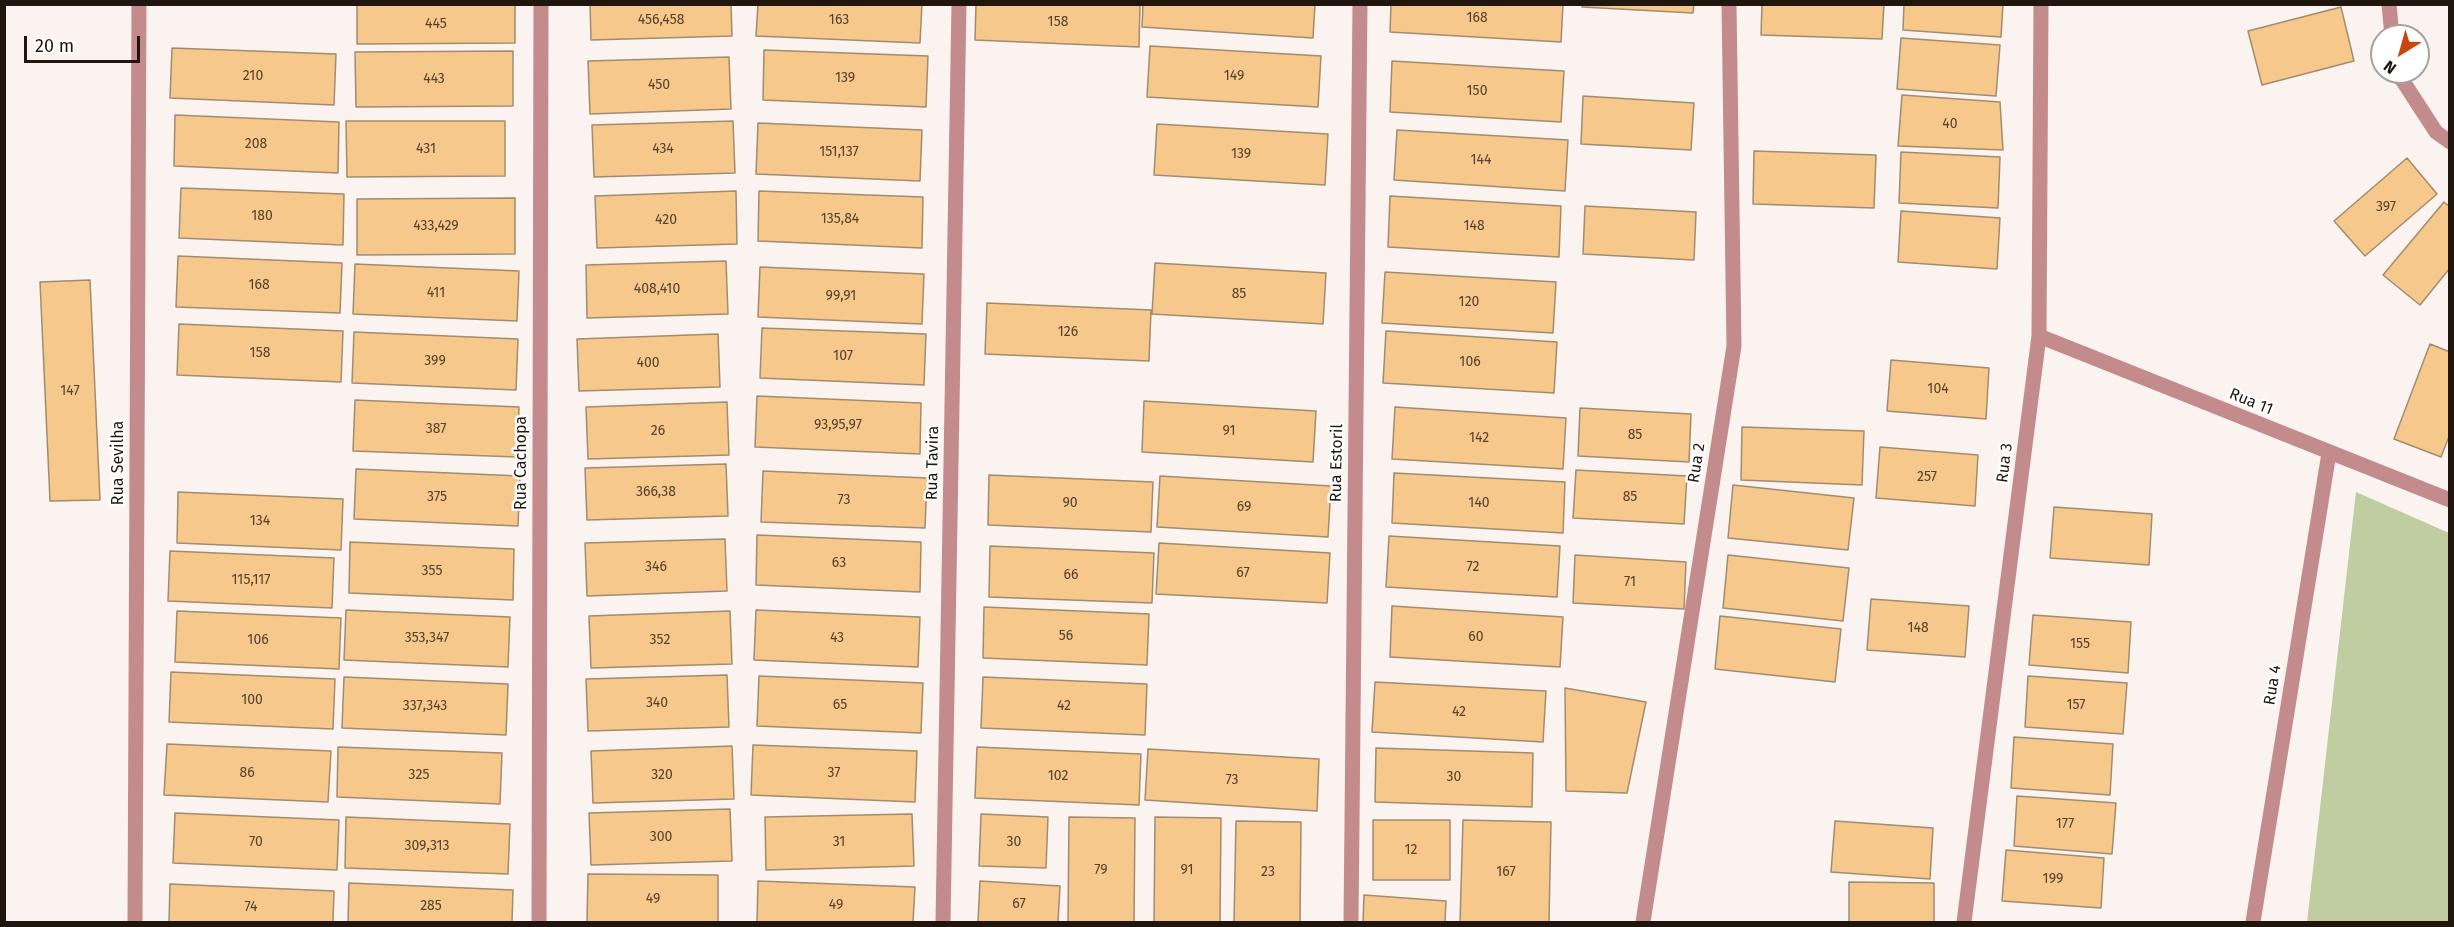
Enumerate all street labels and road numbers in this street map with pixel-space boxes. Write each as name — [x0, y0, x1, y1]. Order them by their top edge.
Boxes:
street label: Rua 11 — [2226, 385, 2276, 419]
street label: Rua Cachopa — [512, 416, 532, 510]
street label: Rua Sevilha — [109, 421, 129, 505]
street label: Rua Estoril — [1327, 424, 1347, 502]
street label: Rua Tavira — [923, 426, 943, 500]
street label: Rua 2 — [1684, 442, 1710, 484]
street label: Rua 3 — [1993, 442, 2017, 484]
street label: Rua 4 — [2260, 664, 2286, 706]

